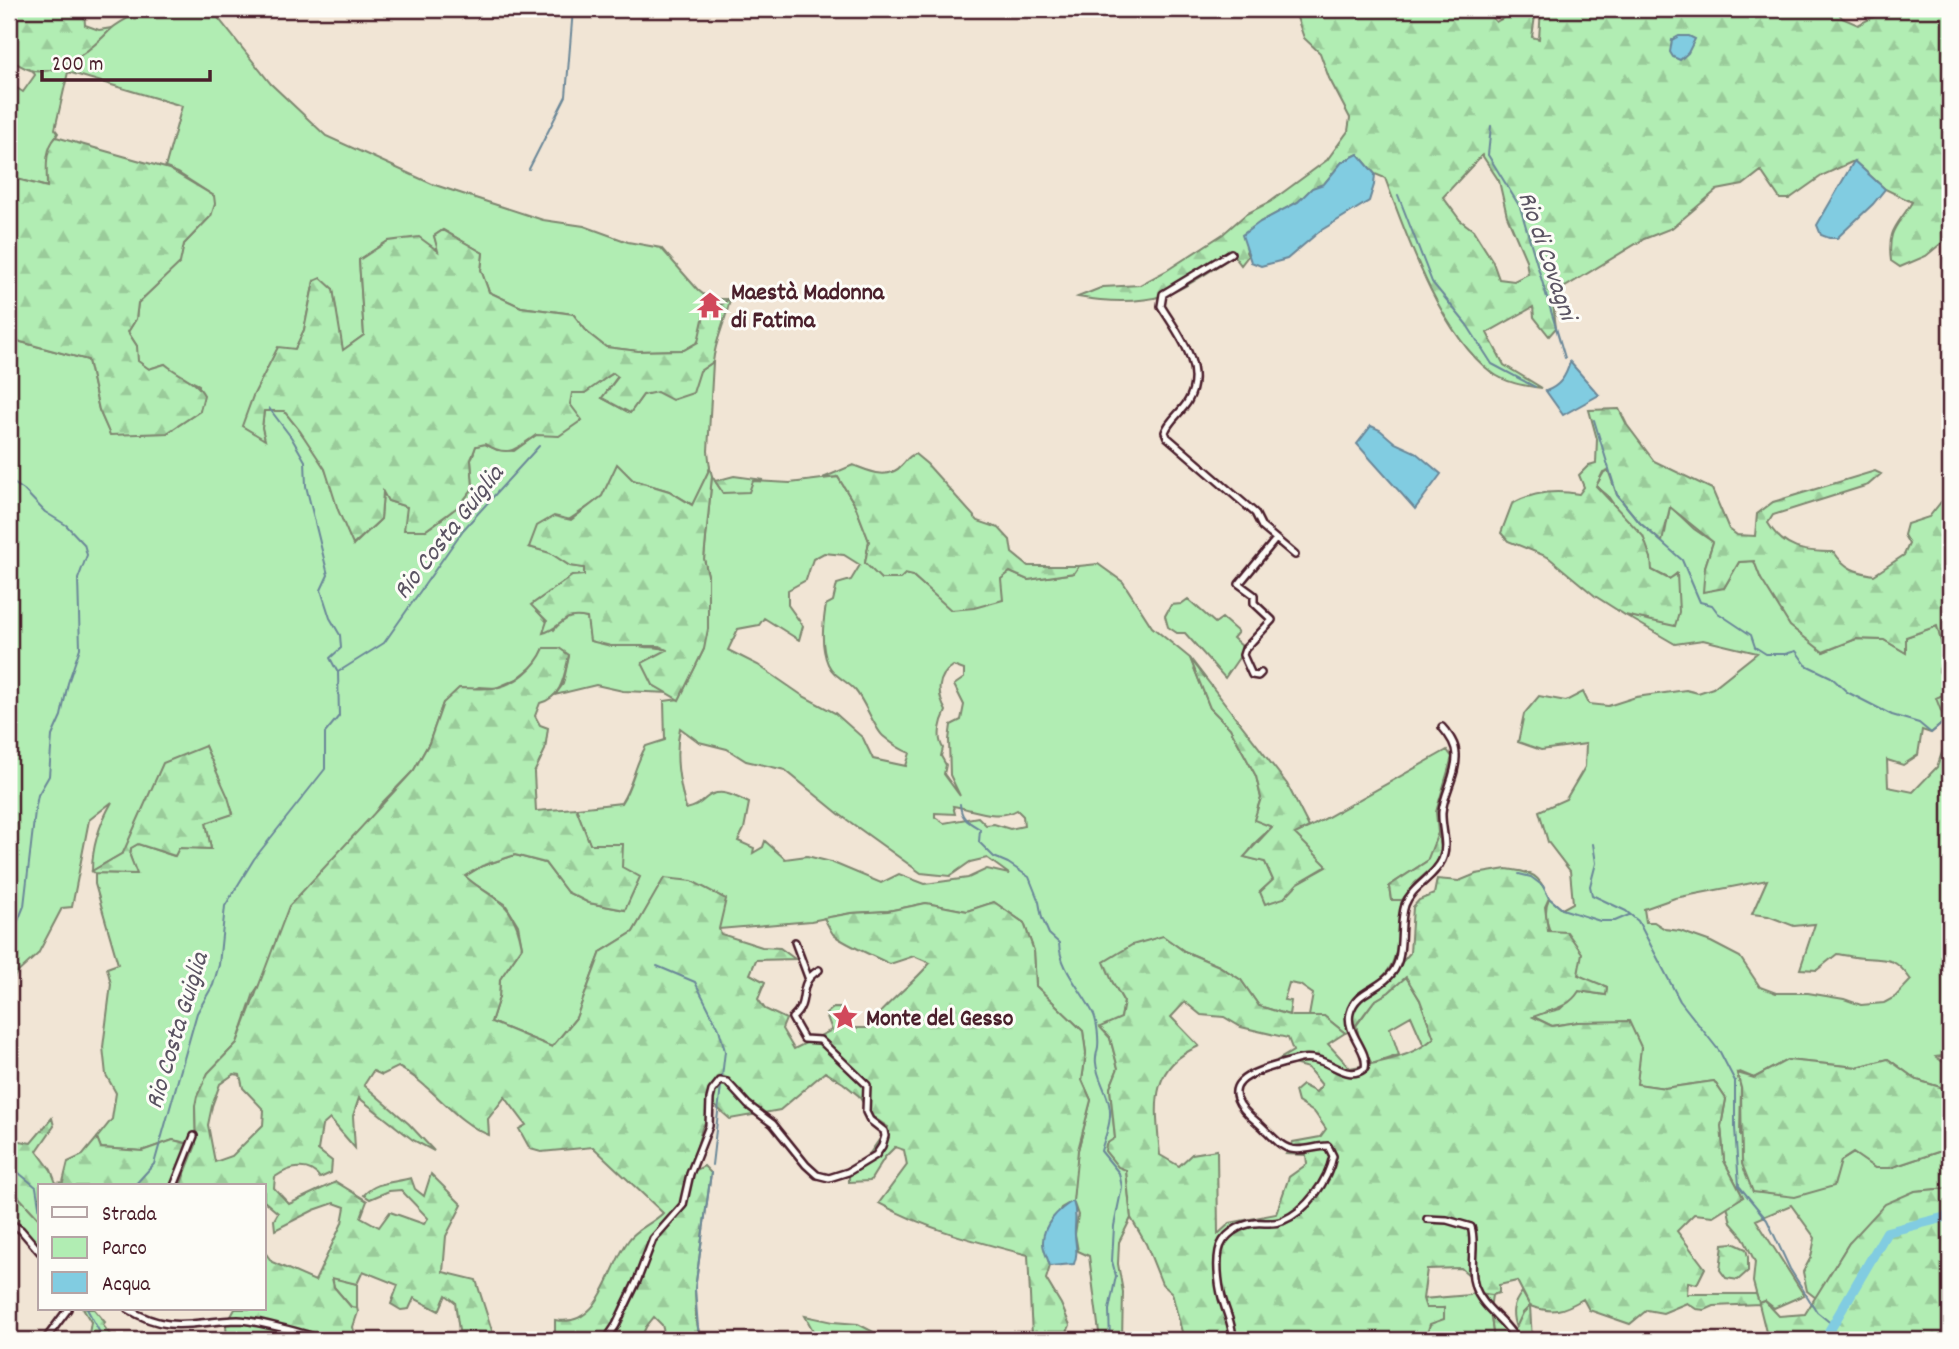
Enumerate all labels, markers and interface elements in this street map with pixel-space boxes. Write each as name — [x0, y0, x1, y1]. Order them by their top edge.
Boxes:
scale bar — [42, 38, 210, 82]
text: 200 m — [52, 51, 103, 81]
water label: Rio di Covagni — [1506, 187, 1586, 329]
place label: Maestà Madonna di Fatima — [731, 277, 885, 339]
temple icon: Maestà Madonna di Fatima — [695, 290, 725, 320]
water label: Rio Costa Guiglia — [385, 457, 515, 608]
water label: Rio Costa Guiglia — [137, 947, 220, 1114]
place icon: Monte del Gesso — [830, 1002, 860, 1032]
place label: Monte del Gesso — [866, 1003, 1014, 1037]
legend — [38, 1184, 266, 1310]
text: Strada — [102, 1201, 157, 1231]
text: Parco — [102, 1235, 147, 1265]
text: Acqua — [102, 1271, 151, 1301]

